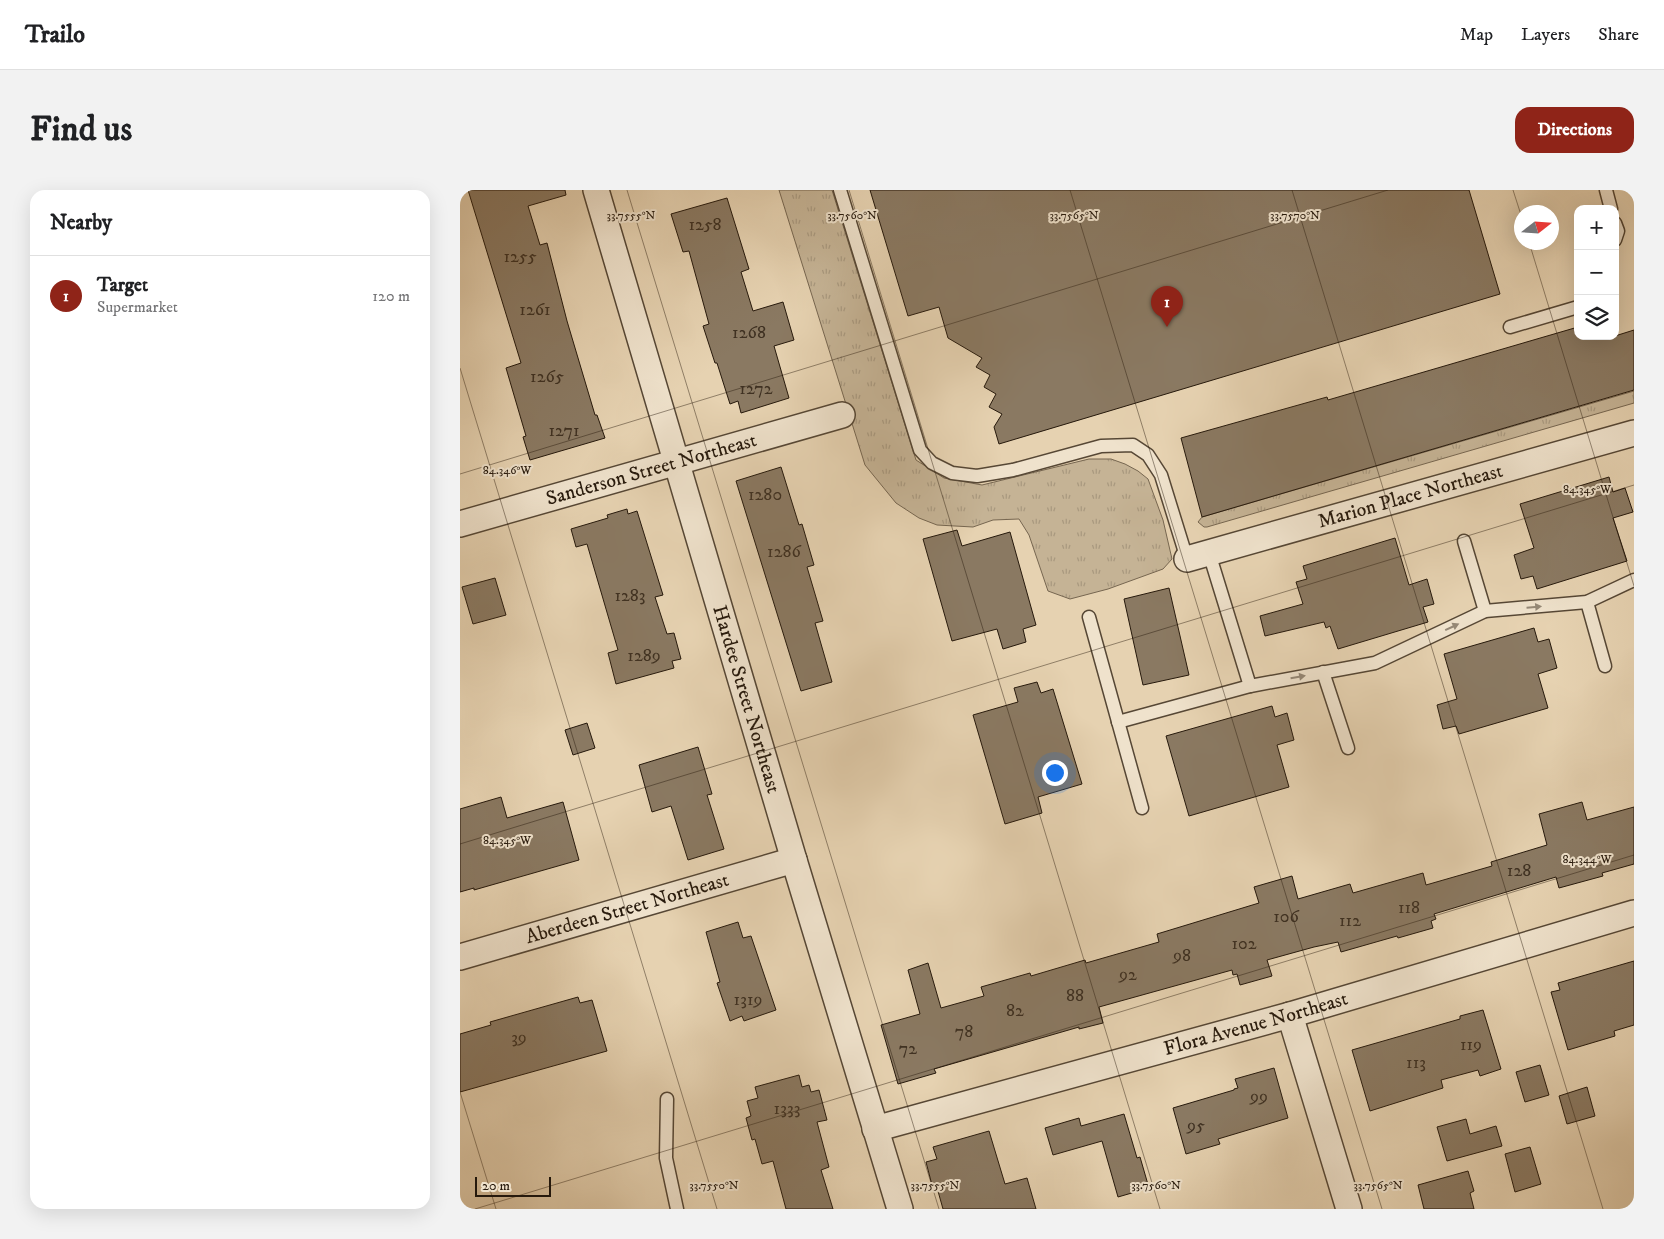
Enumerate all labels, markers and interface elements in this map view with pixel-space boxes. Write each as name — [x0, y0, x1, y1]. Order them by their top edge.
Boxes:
text: Trailo — [25, 20, 85, 50]
text: Map — [1460, 24, 1493, 46]
text: Layers — [1521, 24, 1570, 46]
text: Share — [1598, 24, 1639, 46]
button: Directions — [1515, 107, 1634, 153]
text: Find us — [30, 108, 132, 152]
north arrow — [1514, 205, 1559, 250]
map controls — [1574, 205, 1619, 340]
button: + — [1574, 205, 1619, 250]
text: 33.7555°N — [607, 208, 656, 223]
text: 33.7560°N — [827, 208, 877, 223]
text: 33.7565°N — [1049, 208, 1099, 223]
text: 33.7570°N — [1270, 208, 1320, 223]
text: Nearby — [50, 210, 112, 236]
house number: 1258 — [688, 214, 722, 236]
house number: 1255 — [503, 246, 537, 268]
button: − — [1574, 250, 1619, 295]
text: Target — [97, 274, 148, 297]
text: 1 — [63, 286, 69, 306]
text: 120 m — [372, 286, 410, 306]
pin: 1 — [1151, 286, 1183, 327]
button: layers — [1574, 295, 1619, 340]
text: Supermarket — [97, 297, 178, 317]
house number: 1261 — [519, 299, 551, 321]
house number: 1268 — [732, 322, 766, 344]
house number: 1265 — [530, 366, 564, 388]
house number: 1272 — [739, 378, 773, 400]
house number: 1271 — [548, 420, 580, 442]
street label: Sanderson Street Northeast — [543, 428, 759, 511]
street label: Marion Place Northeast — [1315, 458, 1506, 534]
text: 84.346°W — [483, 463, 532, 478]
text: 84.345°W — [1563, 482, 1612, 497]
house number: 1280 — [748, 484, 782, 506]
house number: 1286 — [767, 541, 802, 563]
house number: 1283 — [614, 585, 646, 607]
street label: Hardee Street Northeast — [707, 602, 786, 796]
one-way arrow — [1526, 603, 1542, 611]
one-way arrow — [1445, 623, 1459, 631]
house number: 1289 — [627, 645, 661, 667]
one-way arrow — [1291, 672, 1307, 680]
your location — [1042, 760, 1068, 786]
text: 84.345°W — [483, 833, 532, 848]
text: 84.344°W — [1562, 852, 1613, 867]
house number: 128 — [1507, 860, 1531, 882]
street label: Aberdeen Street Northeast — [523, 867, 732, 950]
house number: 118 — [1398, 897, 1420, 919]
house number: 106 — [1273, 906, 1299, 928]
house number: 112 — [1339, 910, 1361, 932]
house number: 102 — [1231, 933, 1257, 955]
house number: 98 — [1172, 945, 1191, 967]
house number: 92 — [1118, 964, 1137, 986]
house number: 88 — [1066, 985, 1084, 1007]
street label: Flora Avenue Northeast — [1161, 986, 1351, 1062]
house number: 1319 — [734, 989, 762, 1011]
house number: 82 — [1006, 1000, 1024, 1022]
house number: 78 — [955, 1021, 973, 1043]
house number: 39 — [511, 1027, 527, 1049]
house number: 119 — [1460, 1034, 1482, 1056]
house number: 72 — [899, 1038, 917, 1060]
house number: 113 — [1406, 1052, 1426, 1074]
house number: 99 — [1249, 1086, 1268, 1108]
house number: 1333 — [774, 1098, 800, 1120]
house number: 95 — [1186, 1115, 1205, 1137]
scale bar — [475, 1174, 551, 1197]
text: 20 m — [482, 1177, 510, 1195]
text: 33.7550°N — [689, 1178, 739, 1193]
text: 33.7555°N — [911, 1178, 960, 1193]
text: 33.7560°N — [1131, 1178, 1181, 1193]
text: 33.7565°N — [1353, 1178, 1403, 1193]

